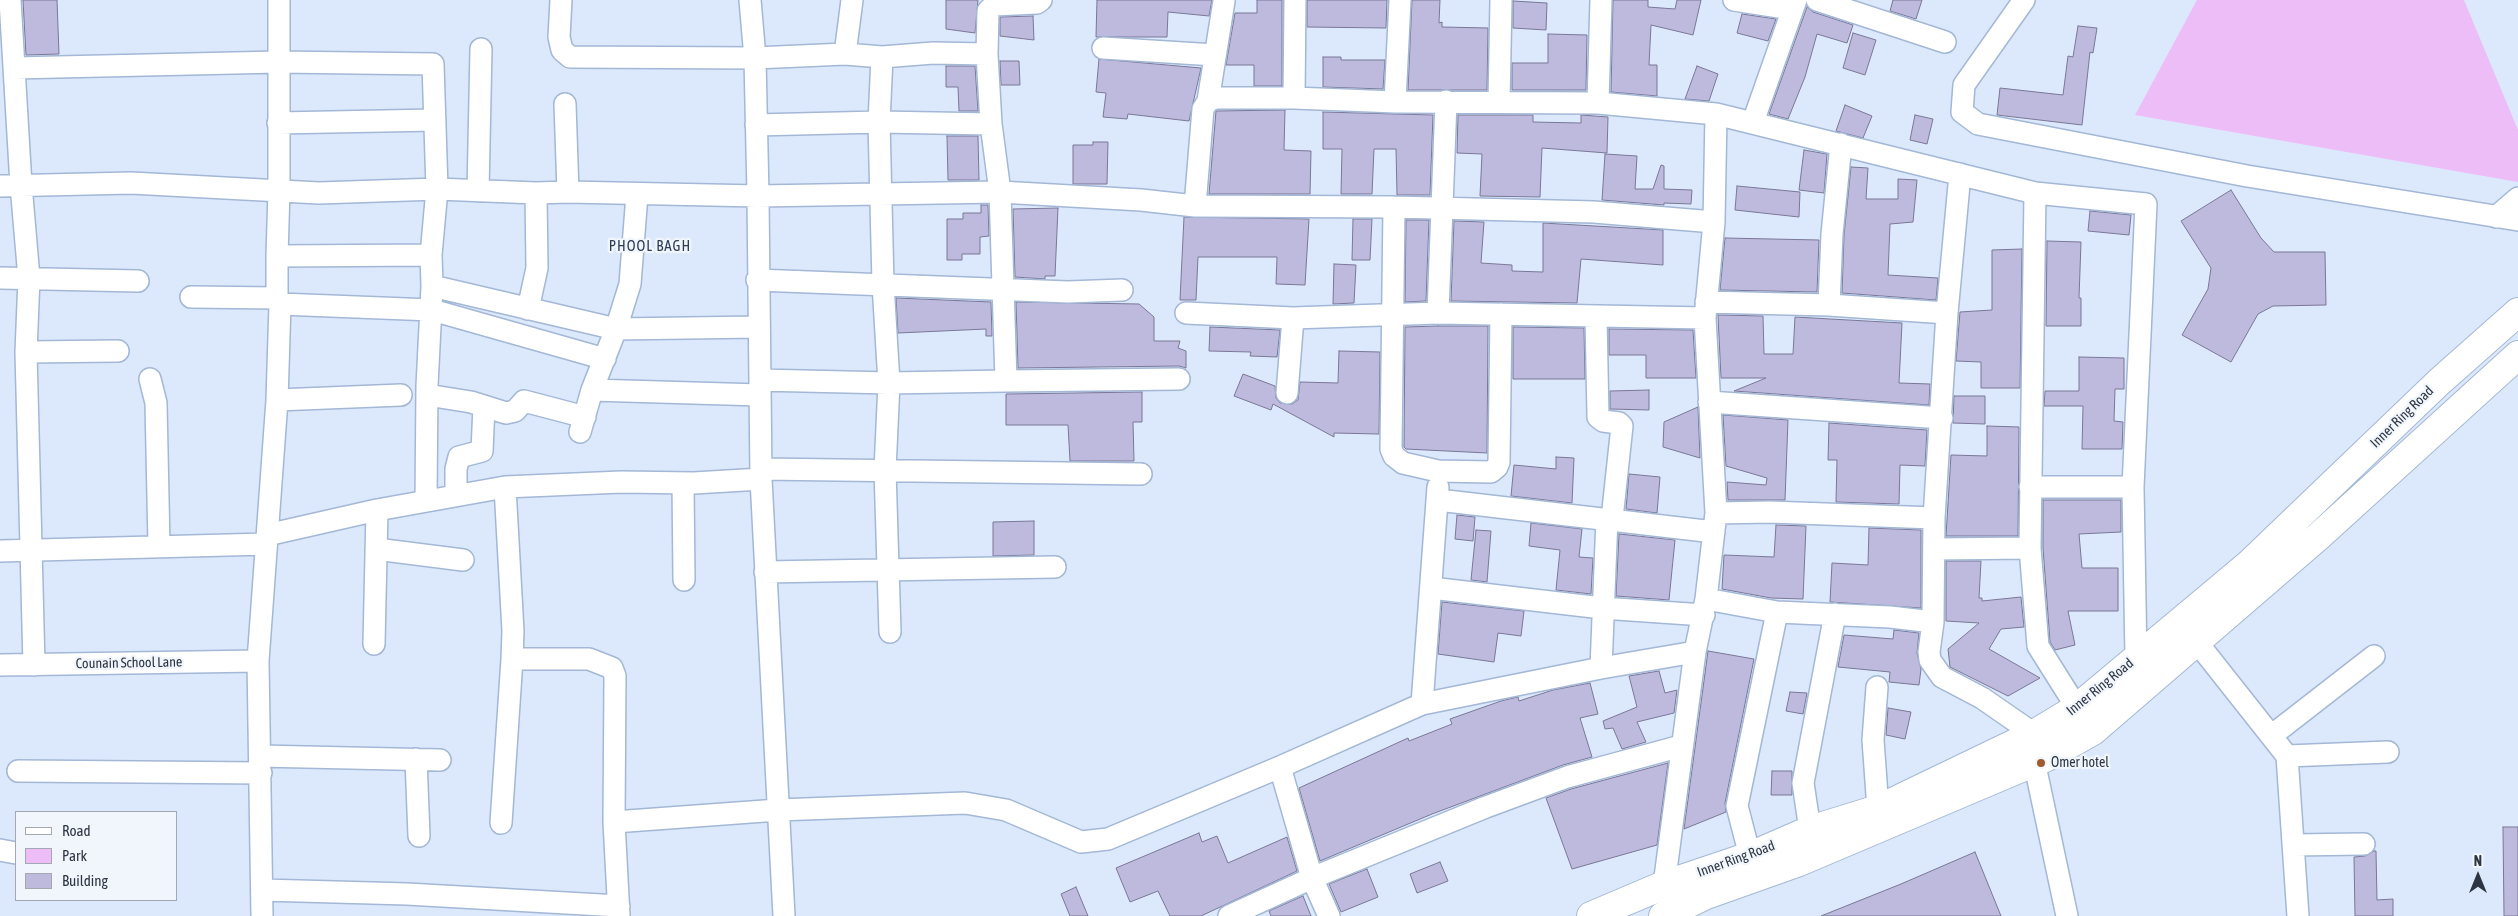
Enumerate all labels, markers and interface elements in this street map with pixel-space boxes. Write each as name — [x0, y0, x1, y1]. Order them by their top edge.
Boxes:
district label: PHOOL BAGH — [607, 237, 693, 255]
street label: Inner Ring Road — [2367, 383, 2437, 451]
street label: Counain School Lane — [76, 654, 182, 672]
street label: Inner Ring Road — [2063, 655, 2137, 719]
place label: Omer hotel — [2051, 755, 2109, 771]
marker: Omer hotel — [2035, 757, 2047, 769]
legend — [15, 811, 178, 901]
text: Road — [62, 822, 91, 839]
street label: Inner Ring Road — [1695, 837, 1777, 881]
text: Park — [62, 847, 87, 864]
north arrow — [2453, 851, 2503, 901]
text: N — [2474, 853, 2482, 869]
text: Building — [62, 872, 108, 889]

